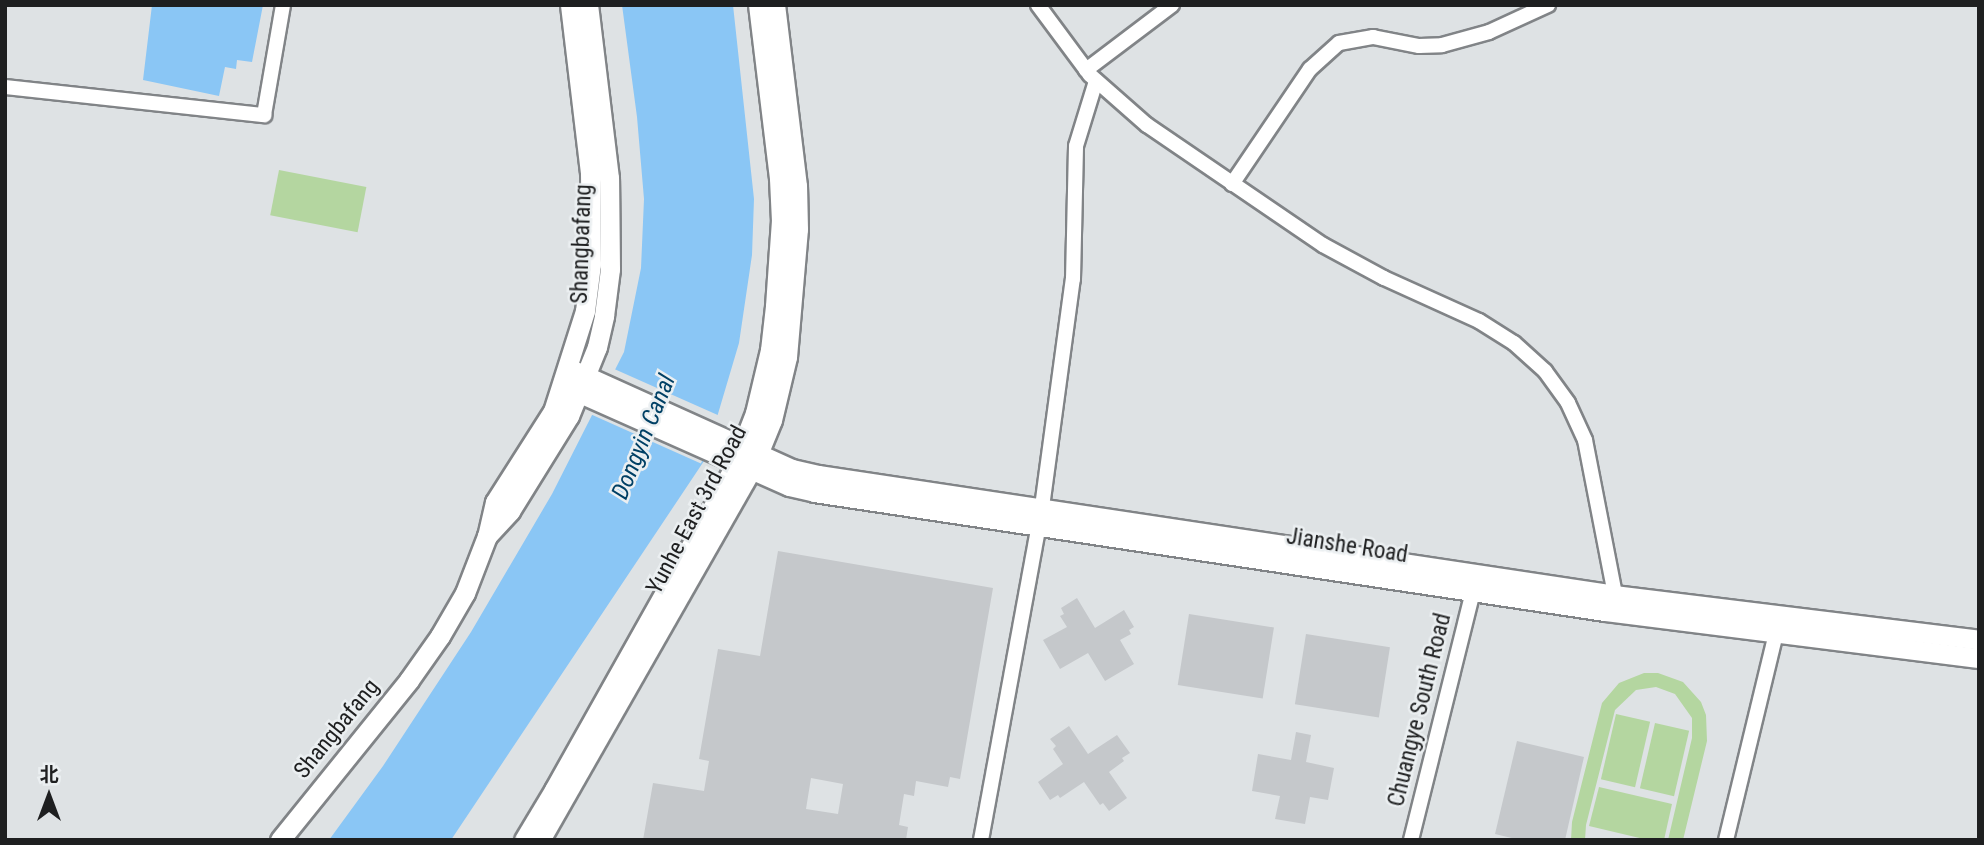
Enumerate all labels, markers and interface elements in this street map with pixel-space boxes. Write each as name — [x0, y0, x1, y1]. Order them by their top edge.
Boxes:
street label: Shangbafang — [566, 184, 598, 304]
water label: Dongyin Canal — [606, 371, 682, 503]
street label: Yunhe East 3rd Road — [641, 421, 753, 599]
street label: Jianshe Road — [1284, 523, 1410, 569]
street label: Chuangye South Road — [1383, 610, 1457, 810]
street label: Shangbafang — [289, 674, 385, 784]
north arrow — [14, 761, 84, 831]
text: 北 — [39, 763, 59, 786]

